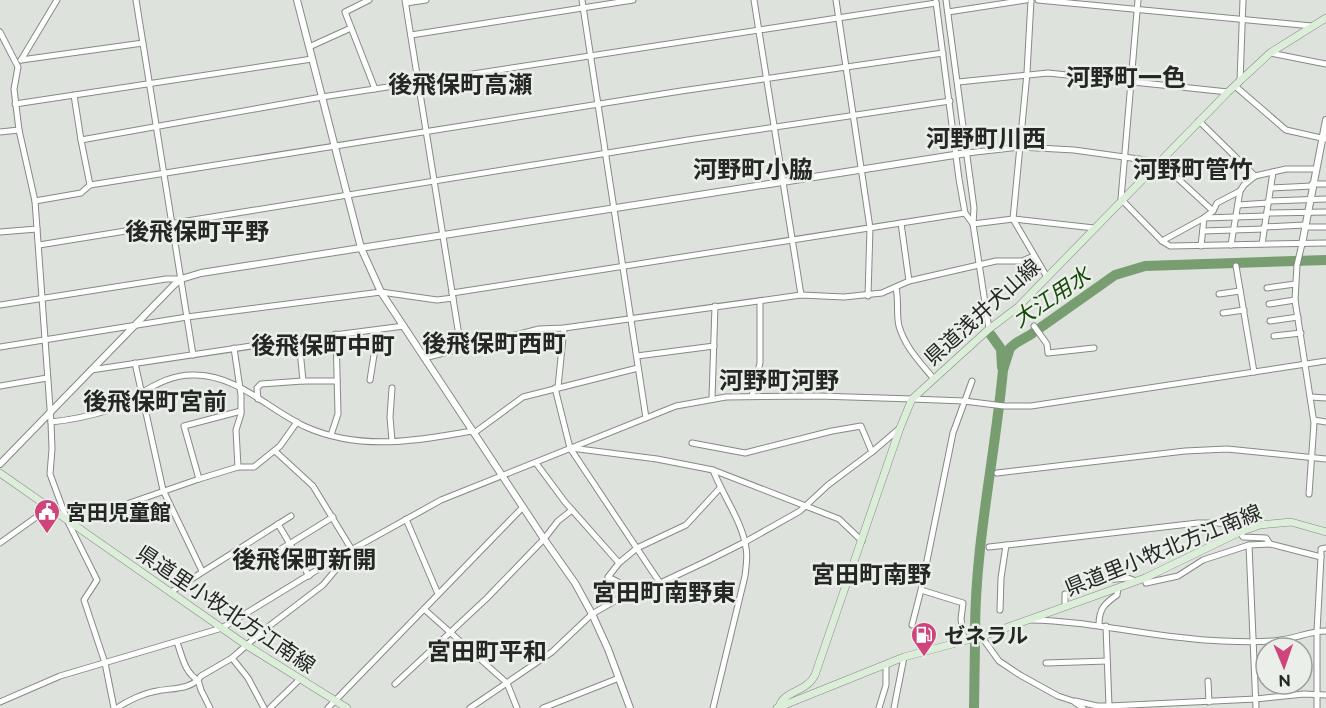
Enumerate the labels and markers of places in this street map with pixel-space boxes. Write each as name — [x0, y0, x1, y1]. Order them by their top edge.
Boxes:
public building icon: 宮田児童館 — [32, 497, 62, 535]
place label: 宮田児童館 — [66, 500, 171, 525]
fuel station icon: ゼネラル — [909, 620, 939, 658]
place label: ゼネラル — [944, 623, 1028, 648]

